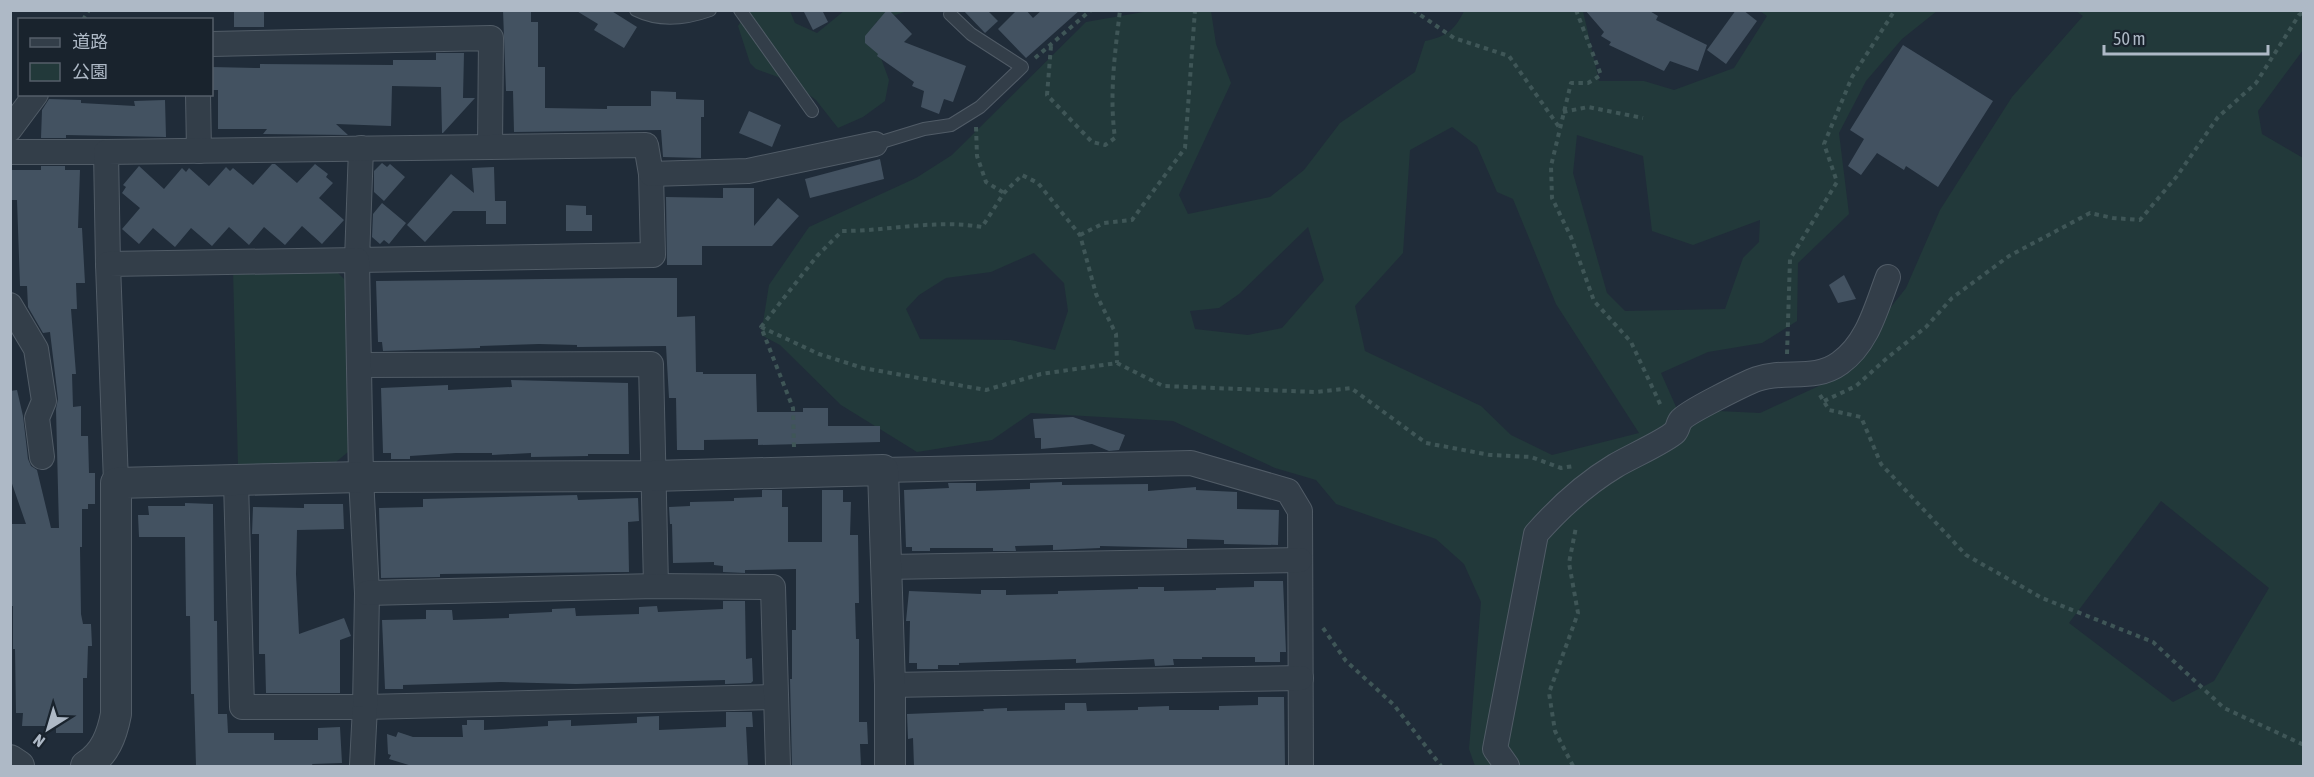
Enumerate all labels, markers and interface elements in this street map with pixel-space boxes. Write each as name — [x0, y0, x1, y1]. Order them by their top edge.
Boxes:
legend — [18, 18, 213, 96]
scale bar — [2104, 18, 2268, 56]
text: 50 m — [2113, 28, 2145, 49]
text: 道路 — [72, 31, 108, 52]
text: 公園 — [72, 61, 108, 82]
north arrow — [18, 699, 78, 759]
text: N — [30, 731, 48, 751]

